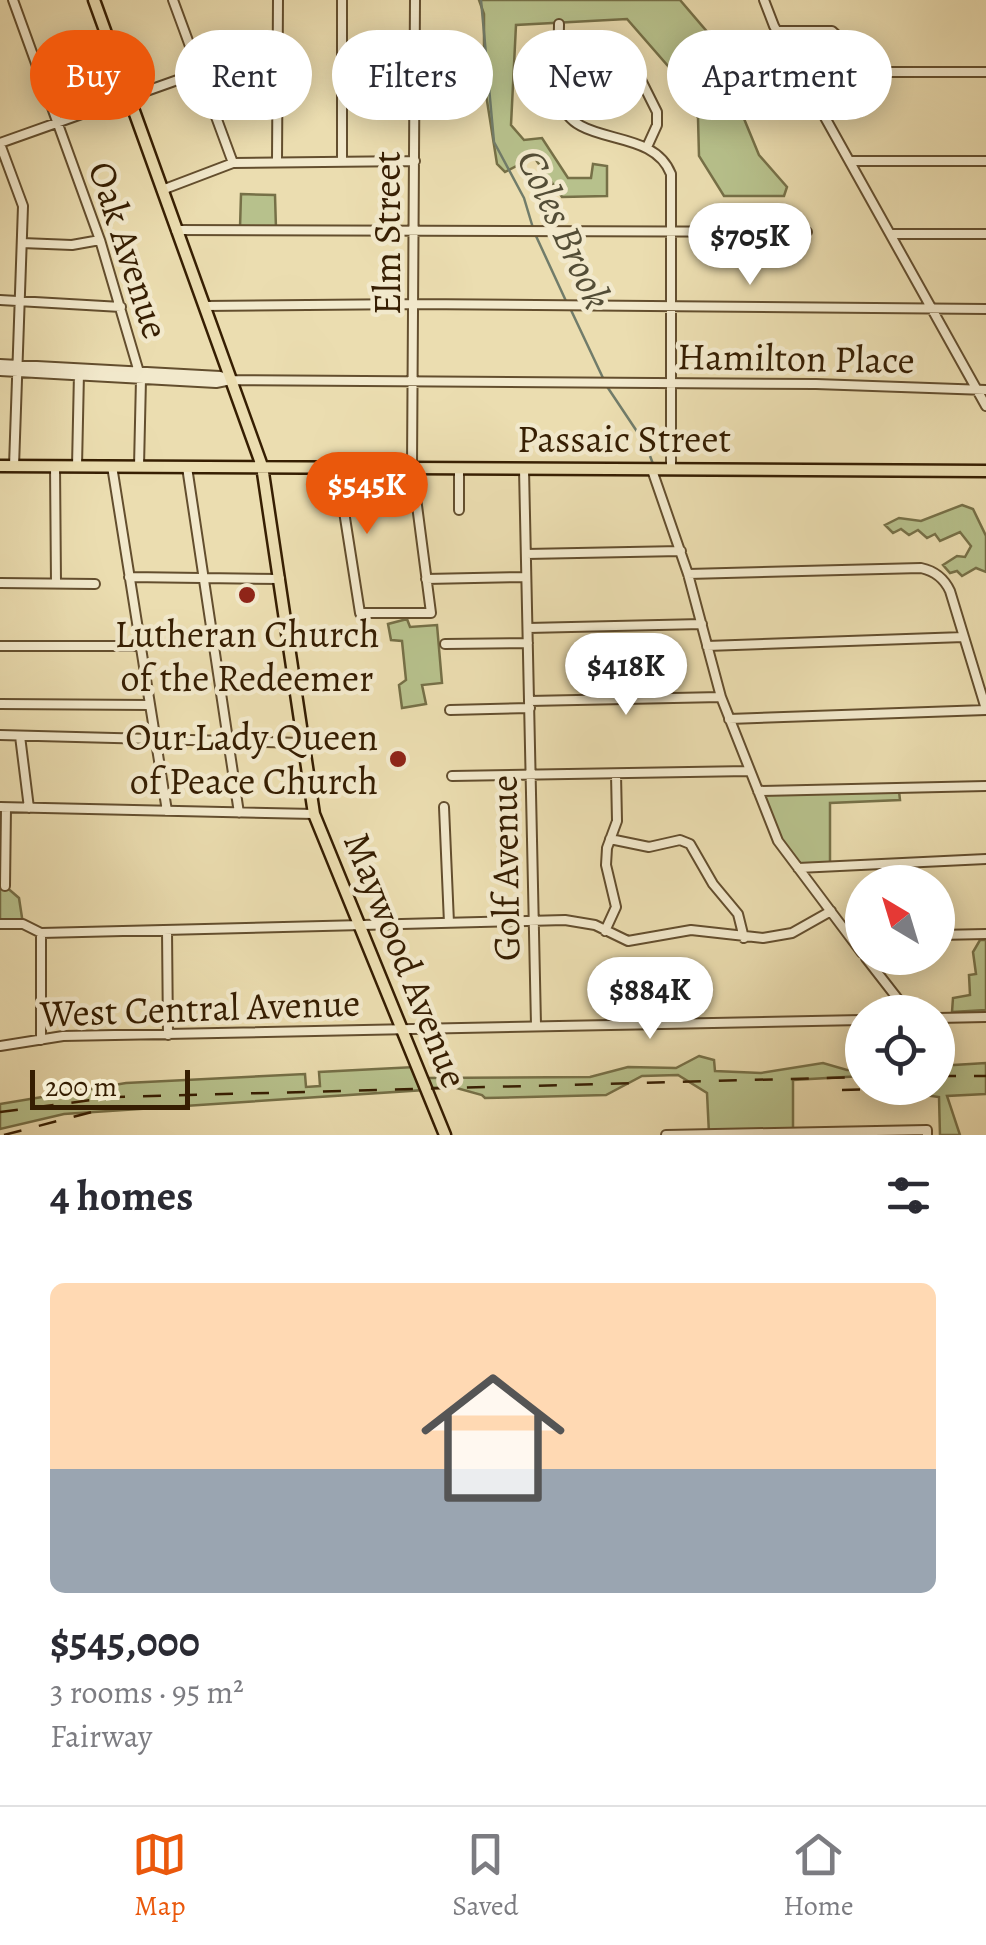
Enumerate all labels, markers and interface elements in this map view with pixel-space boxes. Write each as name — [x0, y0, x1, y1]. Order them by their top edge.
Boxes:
chip: Buy — [30, 30, 155, 120]
chip: Rent — [175, 30, 312, 120]
chip: Filters — [332, 30, 493, 120]
chip: New — [513, 30, 647, 120]
chip: Apartment — [667, 30, 892, 120]
water label: Coles Brook — [504, 140, 625, 318]
street label: Elm Street — [361, 151, 413, 315]
street label: Oak Avenue — [76, 155, 182, 345]
pin: $705K — [680, 203, 820, 288]
text: $705K — [710, 213, 790, 257]
street label: Hamilton Place — [677, 330, 915, 386]
street label: Passaic Street — [517, 413, 731, 465]
pin: $545K — [297, 452, 437, 537]
text: $545K — [328, 462, 406, 506]
marker: Lutheran Church of the Redeemer — [236, 584, 258, 606]
place label: Lutheran Church of the Redeemer — [114, 608, 380, 704]
pin: $418K — [556, 633, 696, 718]
text: $418K — [587, 643, 665, 687]
place label: Our Lady Queen of Peace Church — [125, 711, 378, 807]
marker: Our Lady Queen of Peace Church — [387, 748, 409, 770]
street label: Golf Avenue — [477, 775, 533, 961]
street label: Maywood Avenue — [331, 825, 481, 1095]
north arrow — [845, 865, 955, 975]
map controls — [845, 865, 955, 1105]
pin: $884K — [580, 957, 720, 1042]
text: $884K — [609, 967, 691, 1011]
street label: West Central Avenue — [38, 976, 361, 1040]
button: locate — [845, 995, 955, 1105]
scale bar — [30, 1065, 190, 1110]
text: 200 m — [45, 1068, 117, 1106]
text: 4 homes — [50, 1167, 193, 1224]
icon: filters — [881, 1168, 936, 1223]
icon: home — [403, 1348, 583, 1528]
text: $545,000 — [50, 1613, 200, 1670]
text: 3 rooms · 95 m² — [50, 1670, 244, 1714]
text: Fairway — [50, 1714, 152, 1758]
tab: Map — [132, 1827, 187, 1925]
tab: Saved — [452, 1827, 519, 1925]
tab: Home — [783, 1827, 854, 1925]

